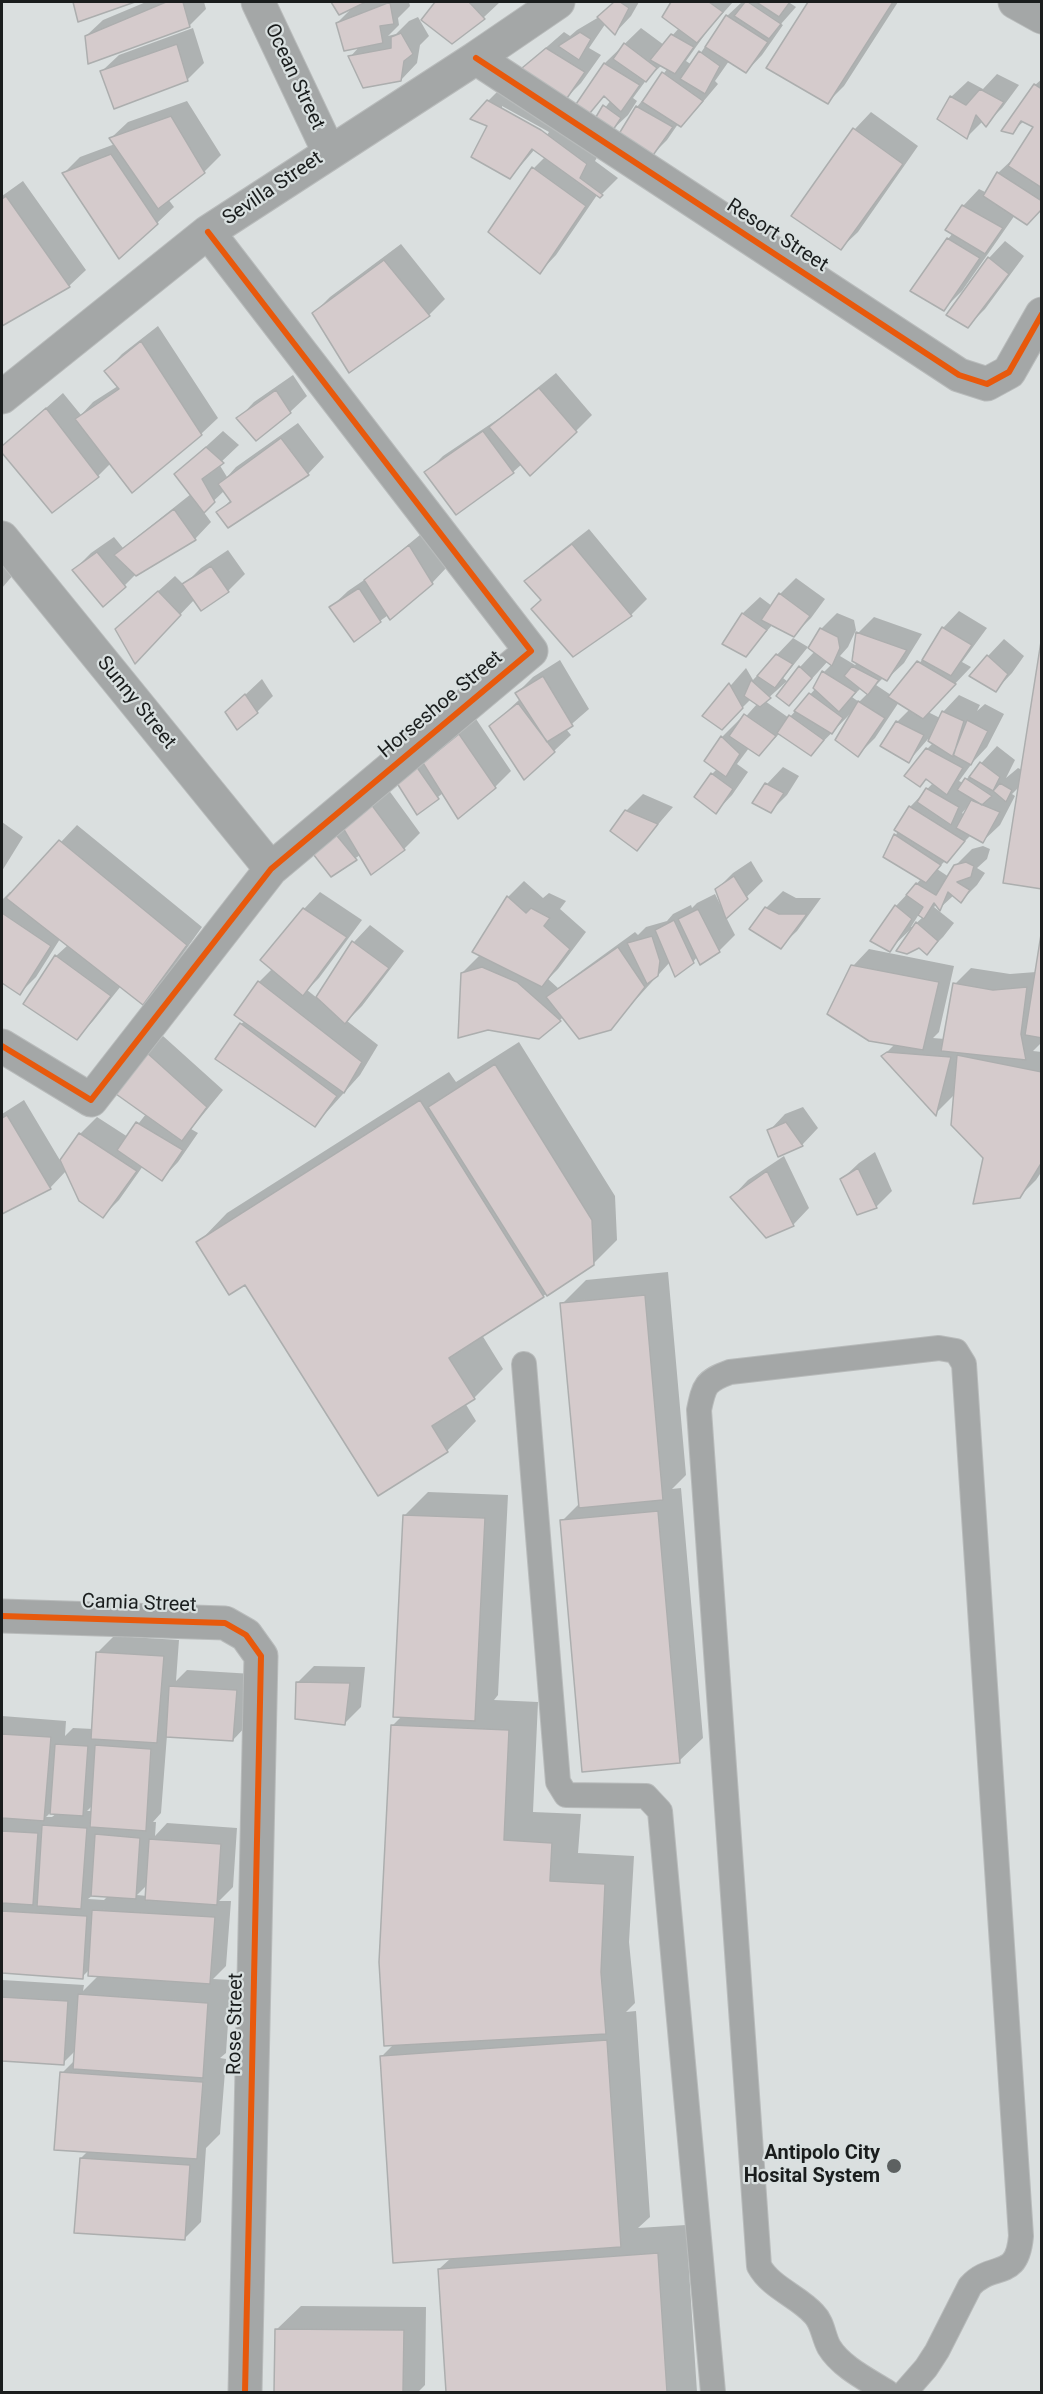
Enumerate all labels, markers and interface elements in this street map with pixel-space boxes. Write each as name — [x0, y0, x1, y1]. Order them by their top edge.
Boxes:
street label: Ocean Street — [259, 20, 329, 134]
street label: Sevilla Street — [219, 147, 327, 231]
street label: Resort Street — [722, 194, 832, 278]
street label: Horseshoe Street — [374, 646, 508, 764]
street label: Sunny Street — [91, 652, 181, 754]
street label: Camia Street — [81, 1590, 197, 1618]
street label: Rose Street — [223, 1973, 249, 2075]
place label: Antipolo City Hosital System — [744, 2142, 880, 2189]
marker: Antipolo City Hosital System — [885, 2157, 903, 2175]

